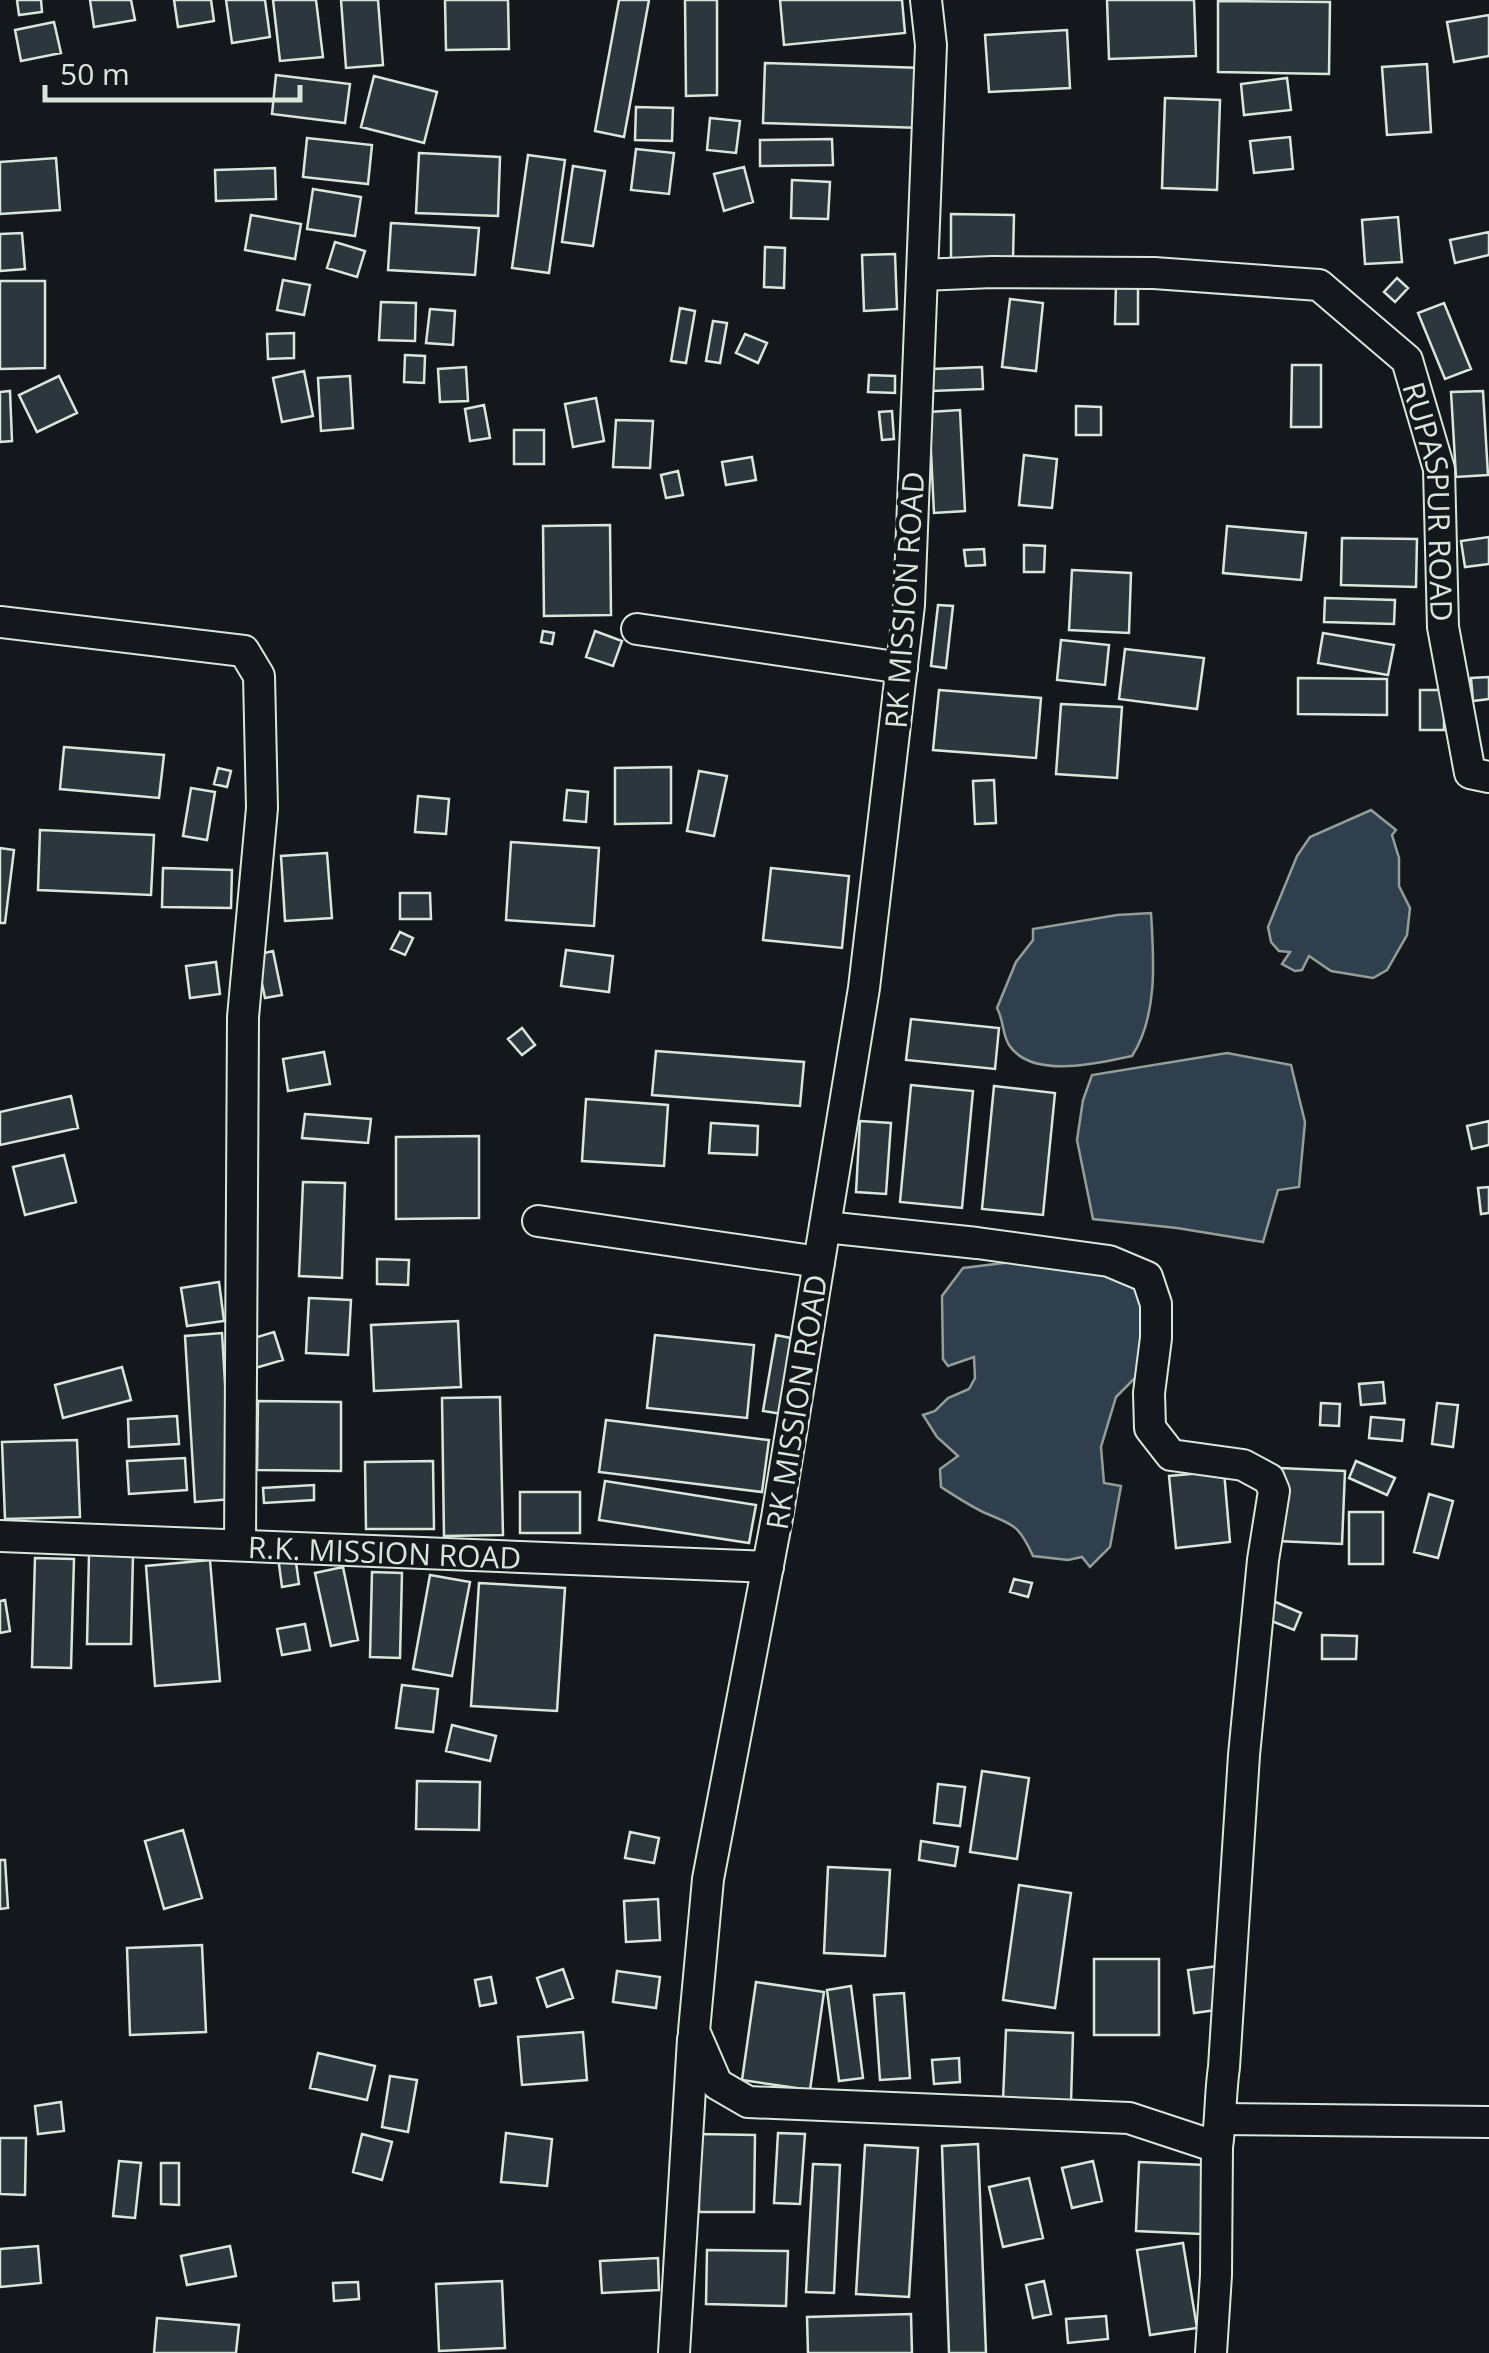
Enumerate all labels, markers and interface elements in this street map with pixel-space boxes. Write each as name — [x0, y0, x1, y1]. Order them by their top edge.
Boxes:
scale bar — [45, 40, 300, 102]
text: 50 m — [60, 53, 130, 94]
street label: RUPASPUR ROAD — [1394, 377, 1463, 622]
street label: RK MISSION ROAD — [875, 470, 933, 730]
street label: RK MISSION ROAD — [756, 1272, 836, 1532]
street label: R.K. MISSION ROAD — [247, 1526, 522, 1578]

